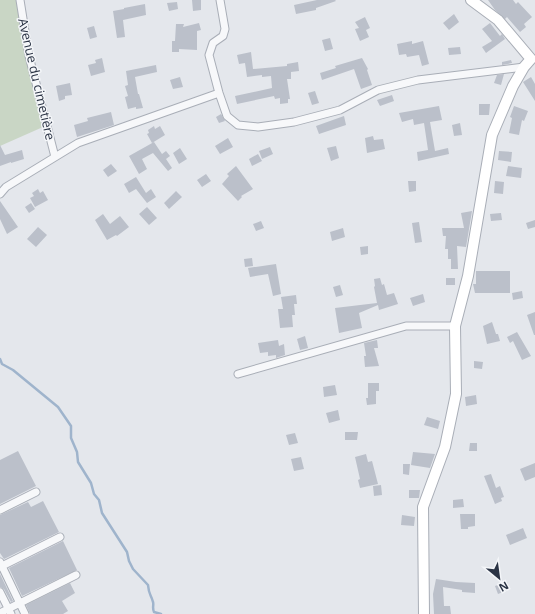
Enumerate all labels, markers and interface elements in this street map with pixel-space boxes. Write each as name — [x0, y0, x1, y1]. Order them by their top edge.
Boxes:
street label: Avenue du cimetière — [14, 16, 60, 142]
north arrow — [479, 558, 519, 598]
text: N — [497, 578, 512, 596]

